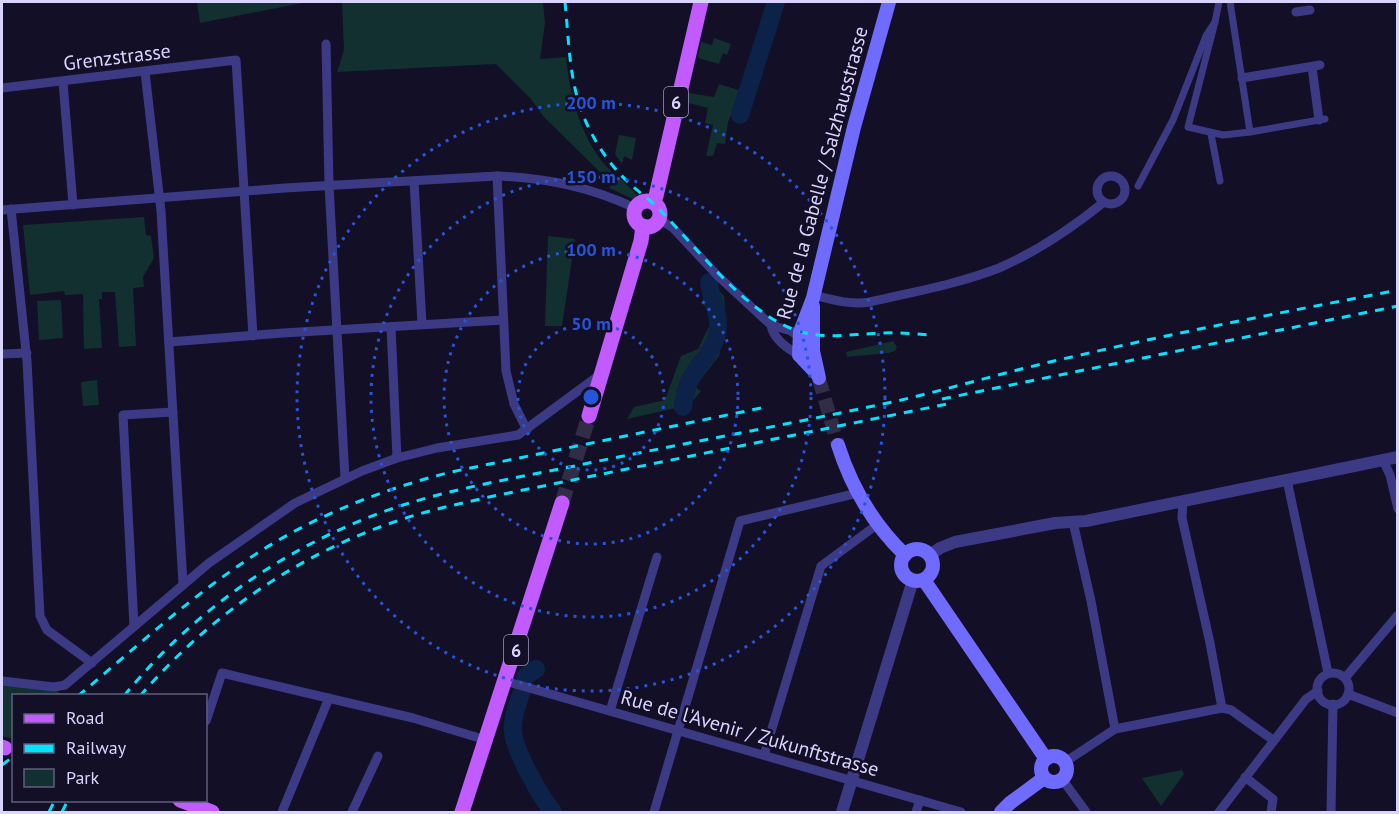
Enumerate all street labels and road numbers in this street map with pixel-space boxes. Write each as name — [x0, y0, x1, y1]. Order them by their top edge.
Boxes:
street label: Rue de la Gabelle / Salzhausstrasse — [770, 24, 874, 322]
street label: Grenzstrasse — [62, 38, 172, 76]
road number: 6 — [664, 87, 688, 117]
road number: 6 — [504, 635, 528, 665]
street label: Rue de l'Avenir / Zukunftstrasse — [618, 684, 882, 782]

